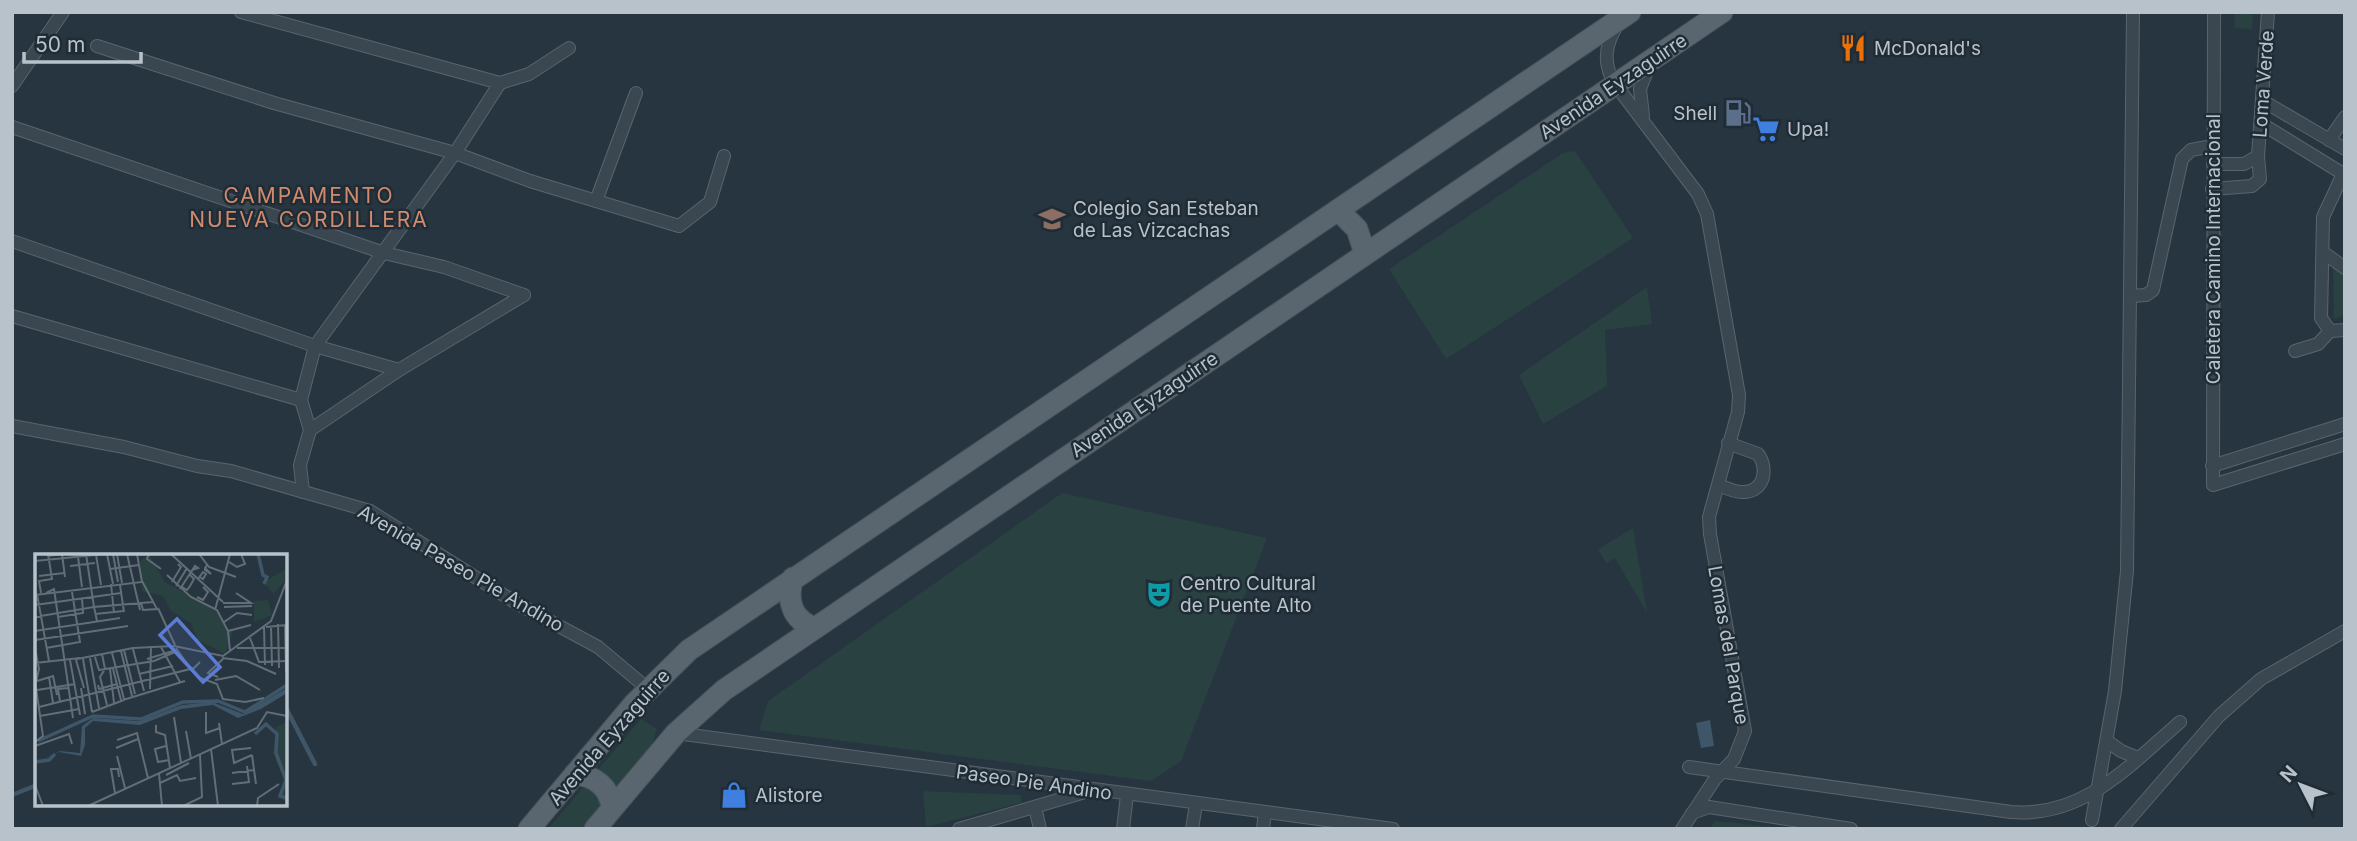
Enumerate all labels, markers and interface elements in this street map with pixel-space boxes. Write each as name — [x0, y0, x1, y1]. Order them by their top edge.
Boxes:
scale bar — [24, 21, 142, 65]
street label: Avenida Eyzaguirre — [1535, 29, 1691, 144]
street label: Loma Verde — [2248, 30, 2279, 138]
text: 50 m — [35, 32, 85, 57]
restaurant icon: McDonald's — [1838, 33, 1868, 63]
place label: McDonald's — [1874, 37, 1981, 60]
fuel station icon: Shell — [1723, 98, 1753, 128]
place label: Shell — [1673, 102, 1717, 125]
supermarket icon: Upa! — [1751, 114, 1781, 144]
street label: Caletera Camino Internacional — [2202, 114, 2225, 384]
place label: Upa! — [1787, 118, 1829, 141]
district label: CAMPAMENTO NUEVA CORDILLERA — [189, 183, 429, 232]
place label: Colegio San Esteban de Las Vizcachas — [1073, 197, 1259, 242]
school or university icon: Colegio San Esteban de Las Vizcachas — [1037, 204, 1067, 234]
street label: Avenida Eyzaguirre — [1066, 347, 1222, 462]
street label: Avenida Paseo Pie Andino — [354, 500, 568, 637]
inset map — [35, 554, 287, 806]
street label: Lomas del Parque — [1703, 564, 1754, 726]
place label: Centro Cultural de Puente Alto — [1180, 572, 1316, 617]
theatre icon: Centro Cultural de Puente Alto — [1144, 579, 1174, 609]
street label: Avenida Eyzaguirre — [544, 665, 675, 810]
north arrow — [2266, 750, 2336, 820]
street label: Paseo Pie Andino — [955, 760, 1113, 805]
text: N — [2275, 761, 2302, 787]
shop icon: Alistore — [719, 780, 749, 810]
place label: Alistore — [755, 784, 823, 807]

